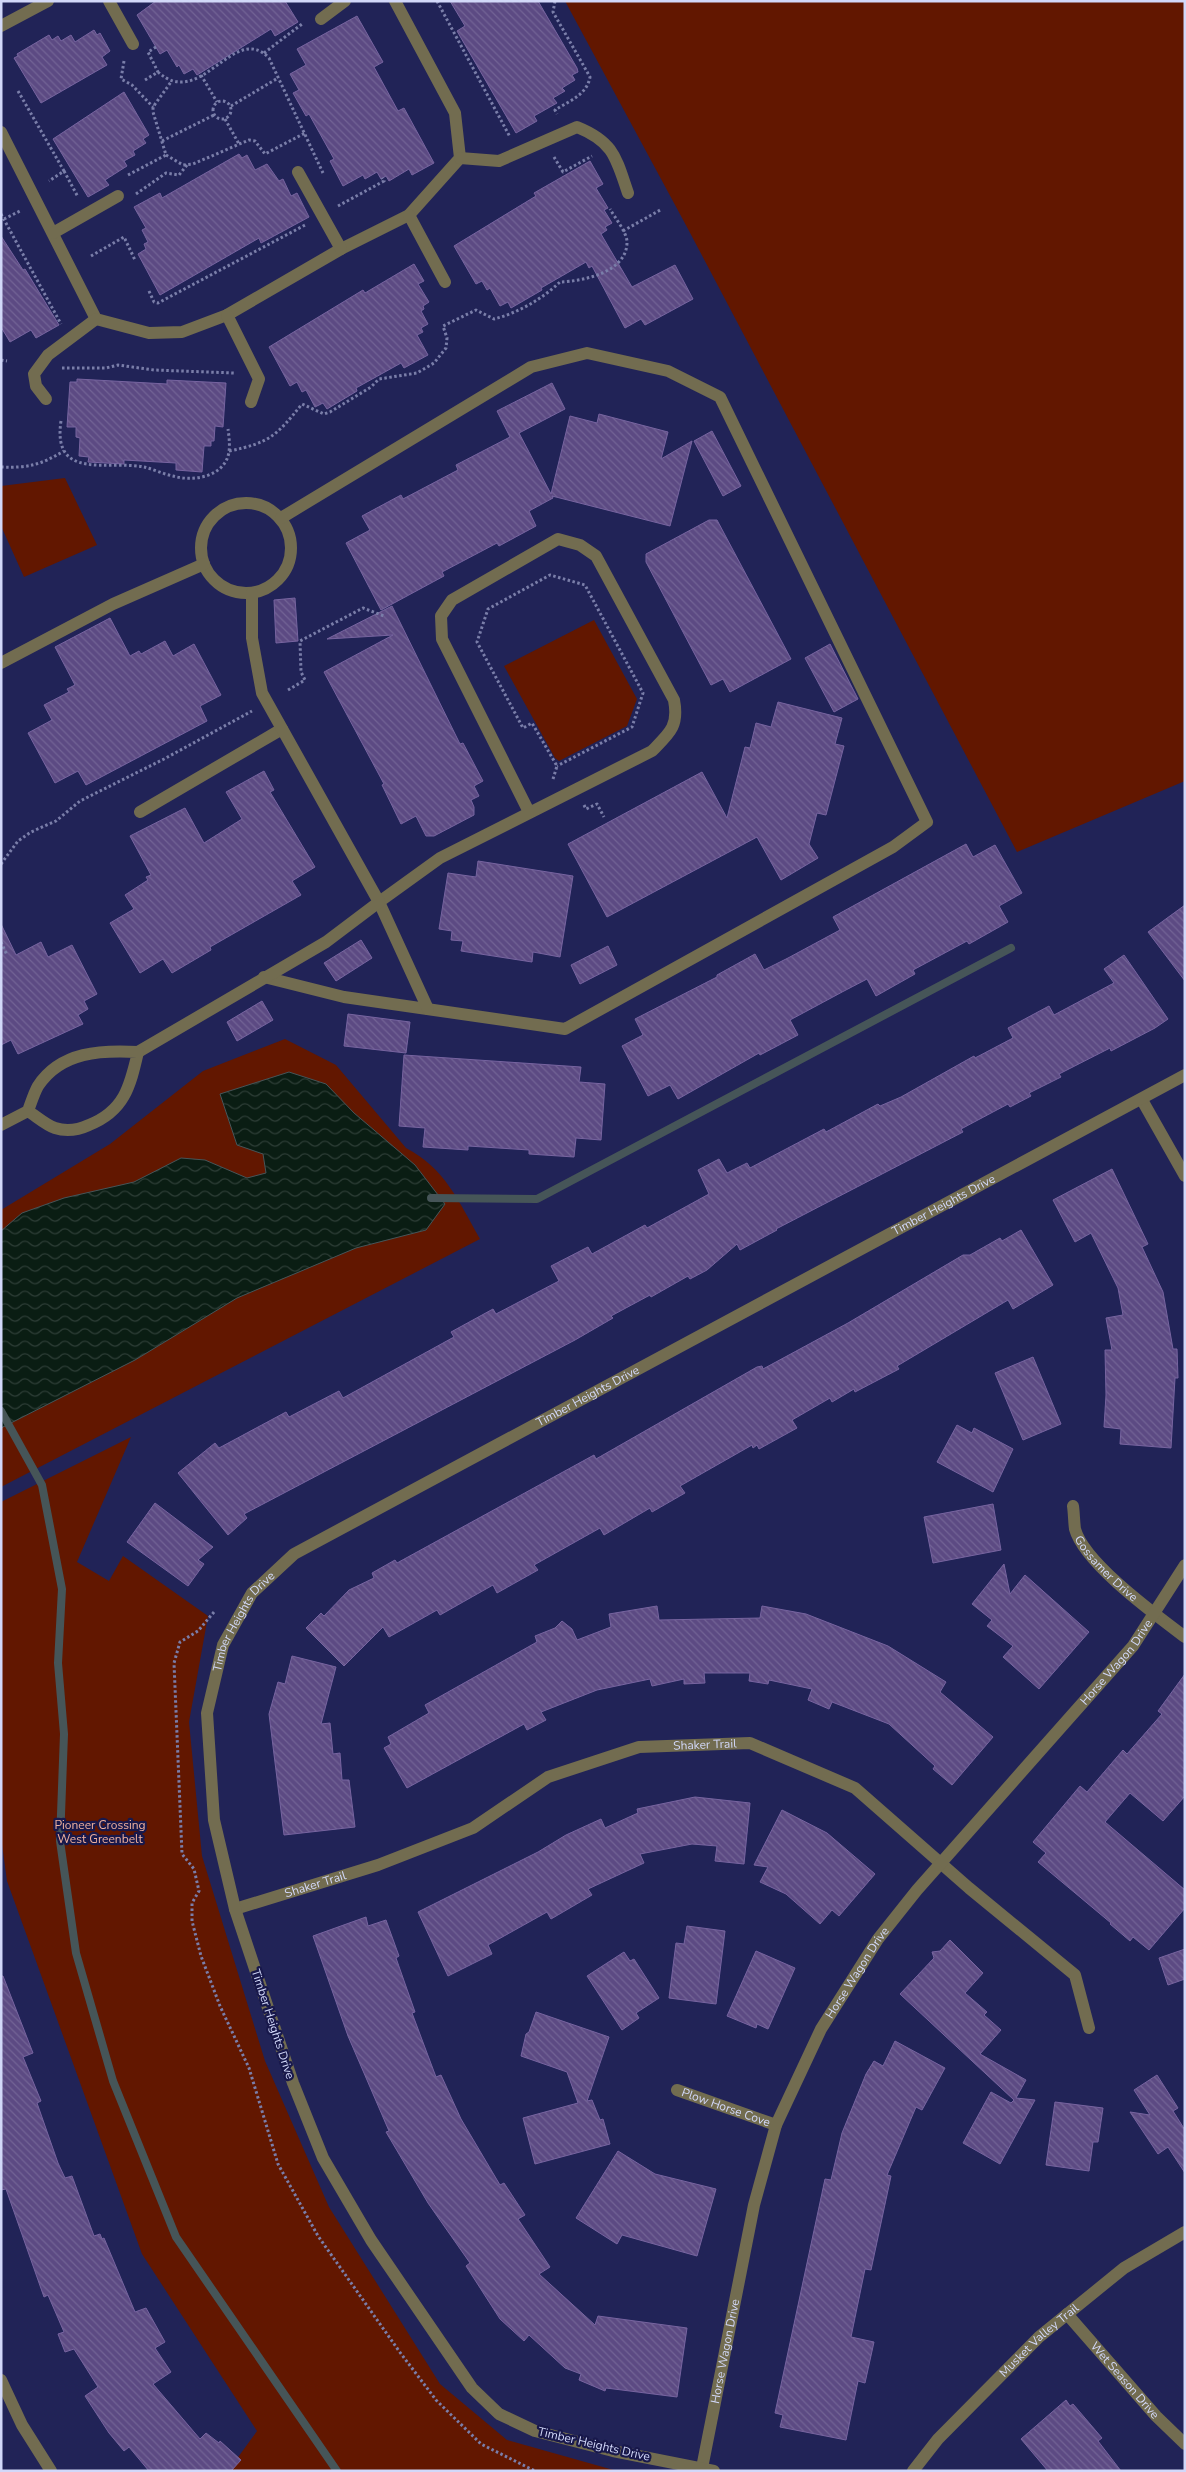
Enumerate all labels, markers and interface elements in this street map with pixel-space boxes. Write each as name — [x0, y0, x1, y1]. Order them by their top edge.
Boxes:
street label: Timber Heights Drive — [889, 1171, 998, 1239]
street label: Timber Heights Drive — [533, 1362, 642, 1430]
street label: Gossamer Drive — [1071, 1533, 1141, 1605]
street label: Timber Heights Drive — [209, 1568, 278, 1673]
street label: Horse Wagon Drive — [1076, 1616, 1156, 1708]
street label: Shaker Trail — [673, 1735, 737, 1754]
park label: Pioneer Crossing West Greenbelt — [54, 1817, 146, 1847]
street label: Shaker Trail — [283, 1867, 348, 1901]
street label: Horse Wagon Drive — [822, 1923, 893, 2022]
street label: Timber Heights Drive — [248, 1967, 298, 2081]
street label: Plow Horse Cove — [680, 2084, 773, 2130]
street label: Horse Wagon Drive — [707, 2298, 743, 2405]
street label: Musket Valley Trail — [996, 2300, 1082, 2380]
street label: Wet Season Drive — [1087, 2338, 1163, 2422]
street label: Timber Heights Drive — [536, 2423, 652, 2465]

